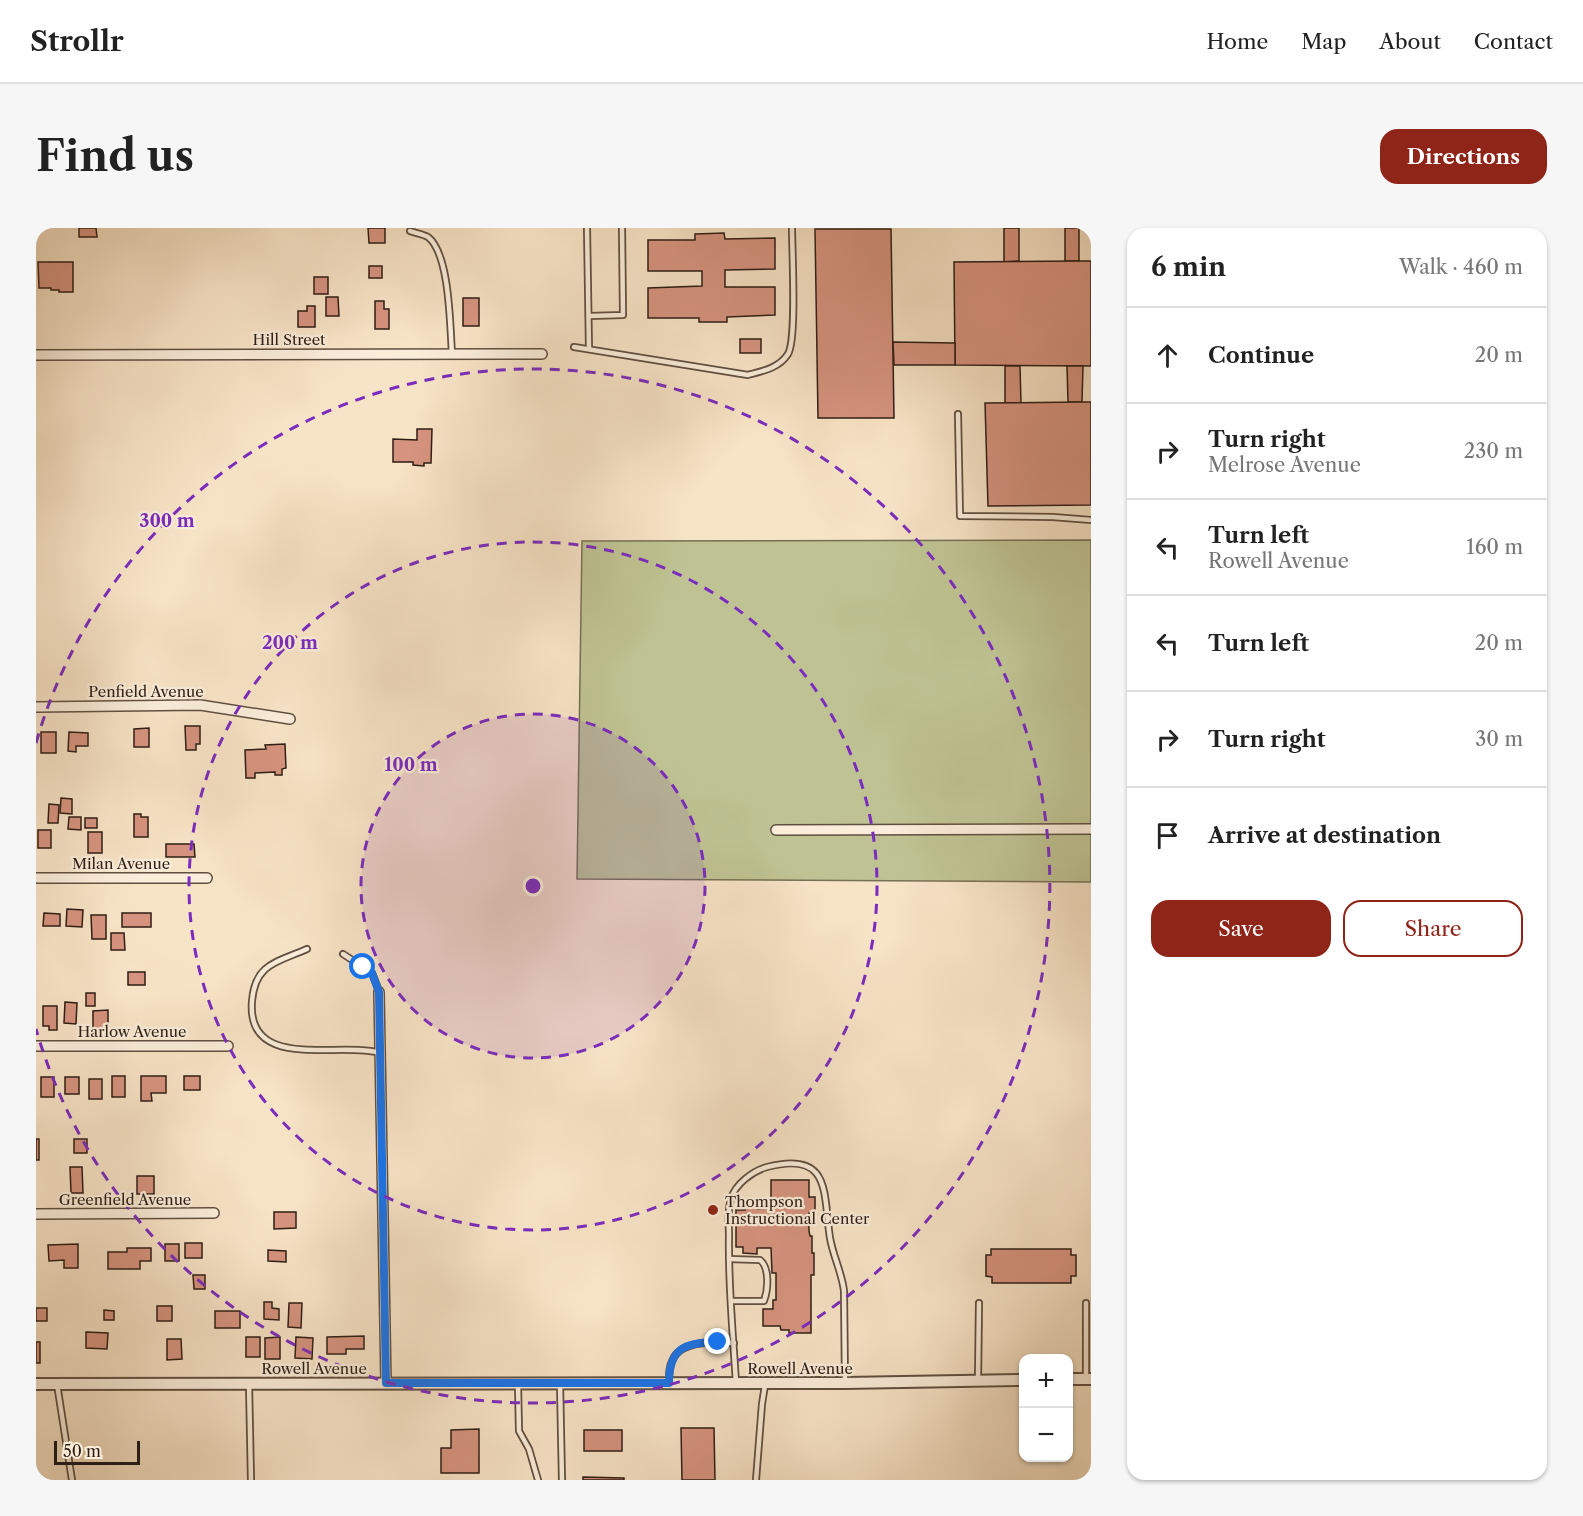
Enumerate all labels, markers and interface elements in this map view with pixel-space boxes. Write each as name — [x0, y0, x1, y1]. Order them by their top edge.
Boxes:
text: Strollr — [30, 24, 124, 58]
text: Home — [1207, 29, 1268, 54]
text: Map — [1301, 29, 1346, 54]
text: About — [1379, 29, 1441, 54]
text: Contact — [1474, 29, 1553, 54]
button: Directions — [1380, 129, 1547, 184]
text: Find us — [36, 130, 194, 182]
text: 6 min — [1151, 251, 1226, 283]
text: Walk · 460 m — [1399, 255, 1523, 279]
street label: Hill Street — [253, 330, 326, 349]
icon: ahead — [1151, 339, 1184, 372]
text: Continue — [1208, 342, 1314, 369]
text: 20 m — [1475, 343, 1523, 367]
text: Turn right — [1208, 426, 1326, 453]
icon: right — [1151, 435, 1184, 468]
text: 230 m — [1464, 439, 1523, 463]
text: Melrose Avenue — [1208, 453, 1361, 477]
text: 300 m — [139, 510, 195, 532]
text: Turn left — [1208, 522, 1309, 549]
icon: left — [1151, 531, 1184, 564]
text: 160 m — [1466, 535, 1523, 559]
text: Rowell Avenue — [1208, 549, 1349, 573]
icon: left — [1151, 627, 1184, 660]
text: Turn left — [1208, 630, 1309, 657]
text: 20 m — [1475, 631, 1523, 655]
text: 200 m — [262, 632, 318, 654]
street label: Penfield Avenue — [88, 682, 204, 701]
icon: right — [1151, 723, 1184, 756]
text: Turn right — [1208, 726, 1326, 753]
text: 30 m — [1475, 727, 1523, 751]
text: 100 m — [384, 754, 438, 776]
icon: arrive — [1151, 819, 1184, 852]
text: Arrive at destination — [1208, 822, 1441, 849]
street label: Milan Avenue — [72, 854, 170, 873]
centre of rings — [523, 876, 543, 896]
button: Save — [1151, 900, 1331, 957]
button: Share — [1343, 900, 1523, 957]
route start — [349, 953, 375, 979]
street label: Harlow Avenue — [78, 1022, 186, 1041]
street label: Greenfield Avenue — [59, 1190, 191, 1209]
place label: Thompson Instructional Center — [725, 1192, 870, 1228]
marker: Thompson Instructional Center — [706, 1203, 720, 1217]
route end — [704, 1328, 730, 1354]
map controls — [1019, 1354, 1073, 1462]
button: + — [1019, 1354, 1073, 1408]
street label: Rowell Avenue — [261, 1359, 367, 1378]
street label: Rowell Avenue — [747, 1359, 853, 1378]
button: − — [1019, 1408, 1073, 1462]
scale bar — [54, 1438, 140, 1466]
text: 50 m — [63, 1441, 101, 1461]

